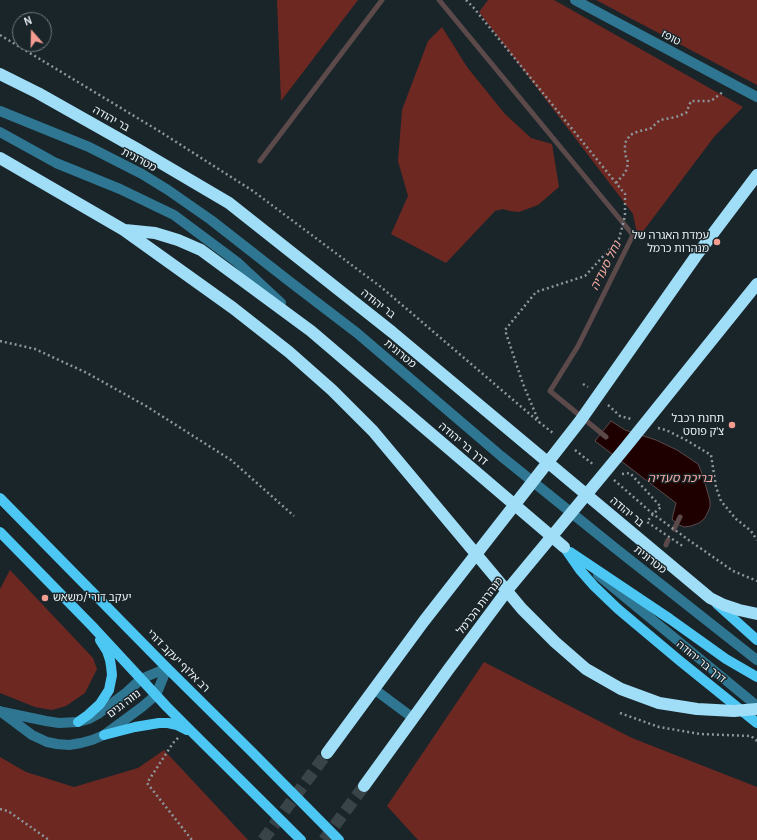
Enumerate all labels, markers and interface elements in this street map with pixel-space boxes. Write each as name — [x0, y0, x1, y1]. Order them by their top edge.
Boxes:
north arrow — [12, 12, 52, 52]
text: N — [22, 14, 34, 29]
street label: טופז — [659, 27, 683, 49]
street label: בר יהודה — [90, 103, 132, 135]
street label: מטרונית — [119, 145, 159, 175]
place label: עמדת האגרה של מנהרות כרמל — [632, 229, 709, 255]
marker: עמדת האגרה של מנהרות כרמל — [712, 237, 722, 247]
water label: נחל סעדיה — [587, 239, 625, 293]
street label: בר יהודה — [358, 286, 398, 322]
street label: מטרונית — [381, 337, 419, 371]
place label: תחנת רכבל צ'ק פוסט — [672, 412, 724, 438]
street label: דרך בר יהודה — [436, 420, 490, 468]
marker: תחנת רכבל צ'ק פוסט — [727, 420, 737, 430]
water label: בריכת סעדיה — [647, 472, 713, 486]
street label: בר יהודה — [607, 494, 647, 530]
street label: מטרונית — [631, 543, 669, 577]
street label: מנהרות הכרמל — [454, 575, 506, 637]
place label: יעקב דורי/משאש — [53, 591, 132, 605]
marker: יעקב דורי/משאש — [40, 593, 50, 603]
street label: רב אלוף יעקב דורי — [144, 627, 212, 695]
street label: דרך בר יהודה — [674, 638, 728, 686]
street label: נווה גנים — [105, 687, 143, 721]

